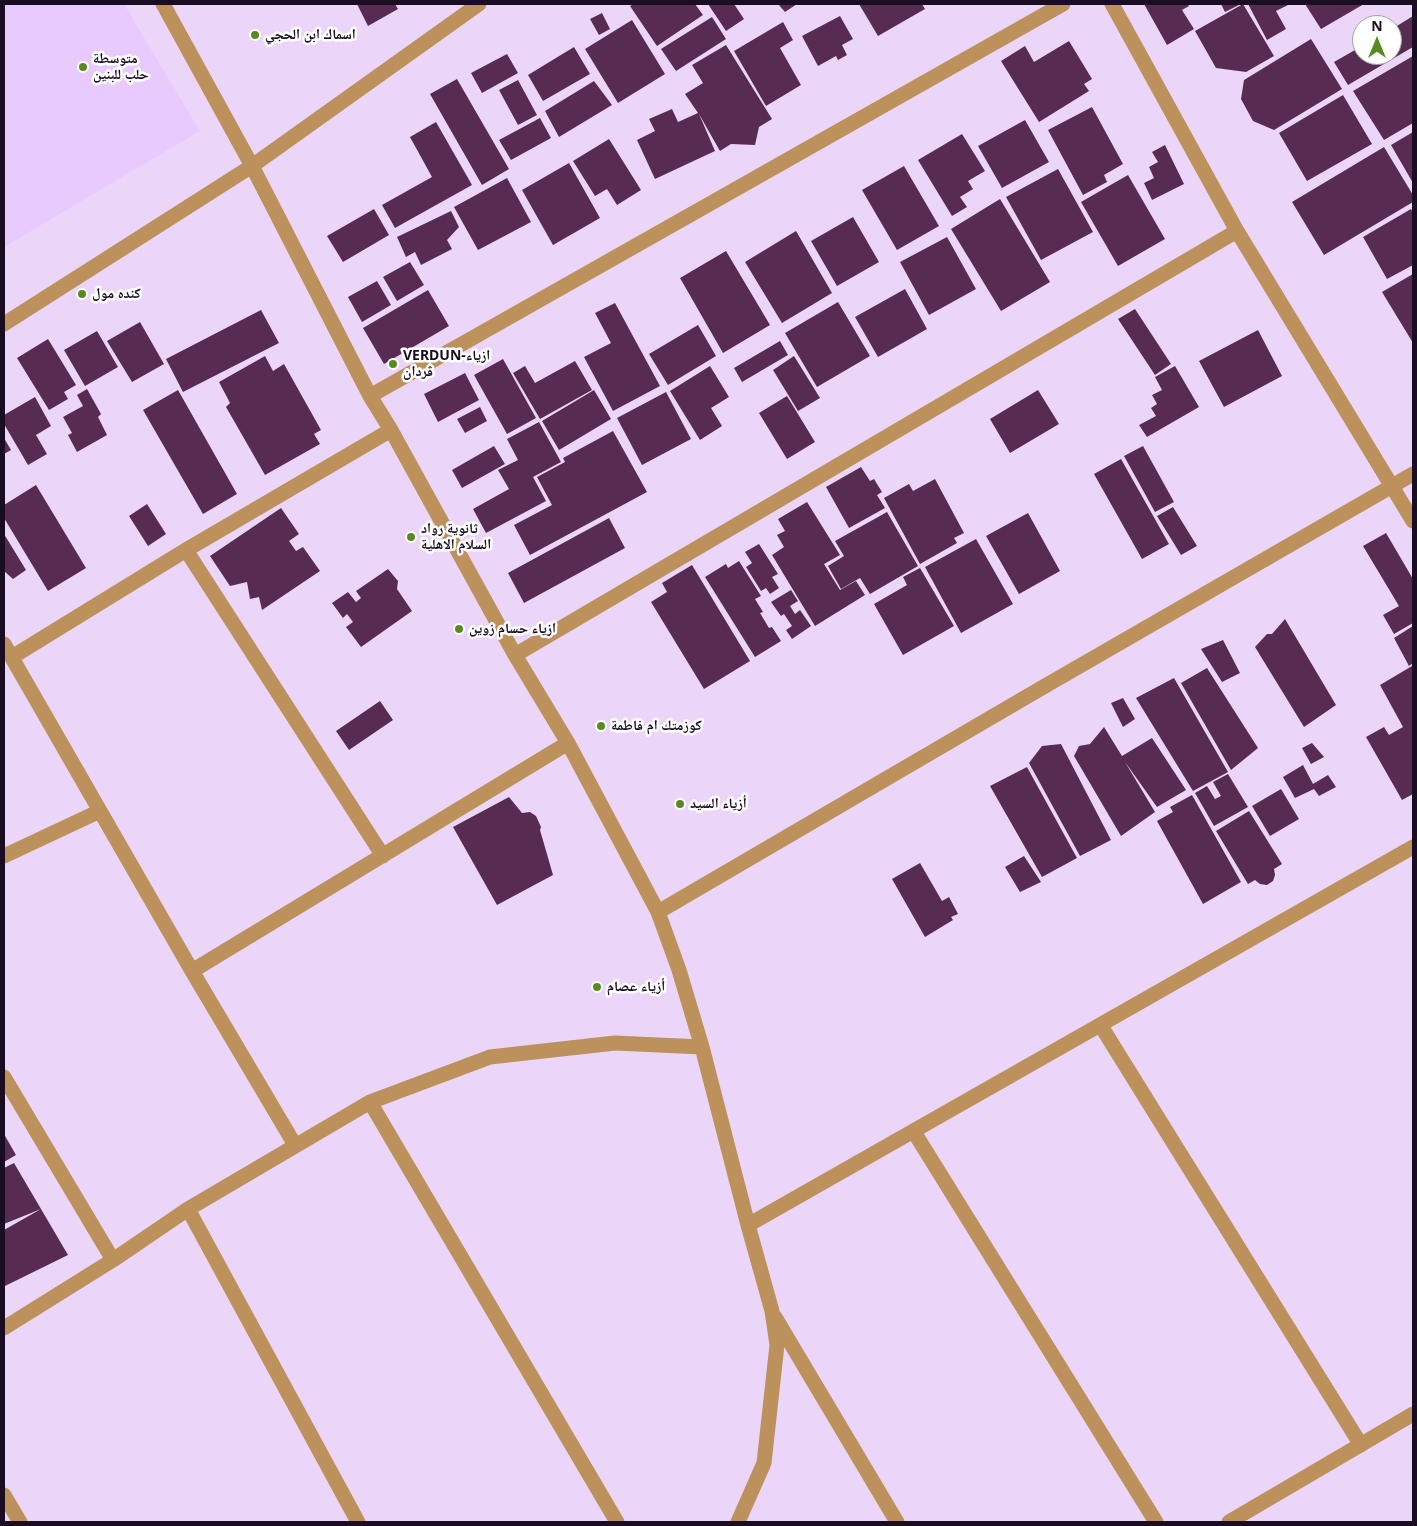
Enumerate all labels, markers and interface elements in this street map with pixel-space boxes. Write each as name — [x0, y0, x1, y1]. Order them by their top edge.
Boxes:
north arrow — [1352, 15, 1402, 65]
text: N — [1371, 16, 1383, 35]
place label: اسماك ابن الحجي — [265, 27, 356, 43]
marker: اسماك ابن الحجي — [249, 29, 261, 41]
place label: متوسطة حلب للبنين — [93, 51, 149, 84]
marker: متوسطة حلب للبنين — [77, 61, 89, 73]
place label: كنده مول — [92, 286, 141, 302]
marker: كنده مول — [76, 288, 88, 300]
place label: VERDUN-ازياء ڤردان — [403, 348, 490, 381]
marker: VERDUN-ازياء ڤردان — [387, 358, 399, 370]
place label: ثانوية رواد السلام الاهلية — [421, 521, 491, 554]
marker: ثانوية رواد السلام الاهلية — [405, 531, 417, 543]
place label: ازياء حسام زوين — [469, 621, 556, 637]
marker: ازياء حسام زوين — [453, 623, 465, 635]
place label: كوزمتك ام فاطمة — [611, 718, 702, 734]
marker: كوزمتك ام فاطمة — [595, 720, 607, 732]
place label: أزياء السيد — [690, 796, 747, 812]
marker: أزياء السيد — [674, 798, 686, 810]
place label: أزياء عصام — [607, 979, 665, 995]
marker: أزياء عصام — [591, 981, 603, 993]

